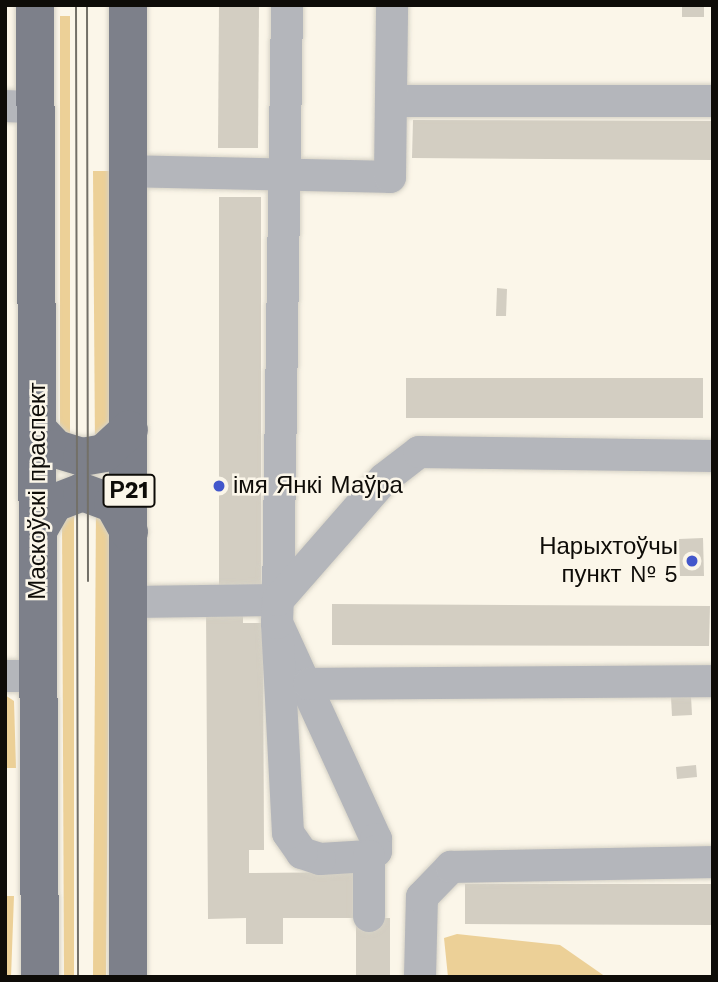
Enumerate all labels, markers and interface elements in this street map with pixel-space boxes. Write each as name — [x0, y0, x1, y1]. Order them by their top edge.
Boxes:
street label: Маскоўскі праспект — [24, 382, 52, 600]
road number: Р21 — [101, 471, 157, 510]
place label: імя Янкі Маўра — [233, 472, 403, 500]
marker: імя Янкі Маўра — [211, 478, 227, 494]
place label: Нарыхтоўчы пункт № 5 — [539, 533, 678, 589]
marker: Нарыхтоўчы пункт № 5 — [684, 553, 700, 569]

